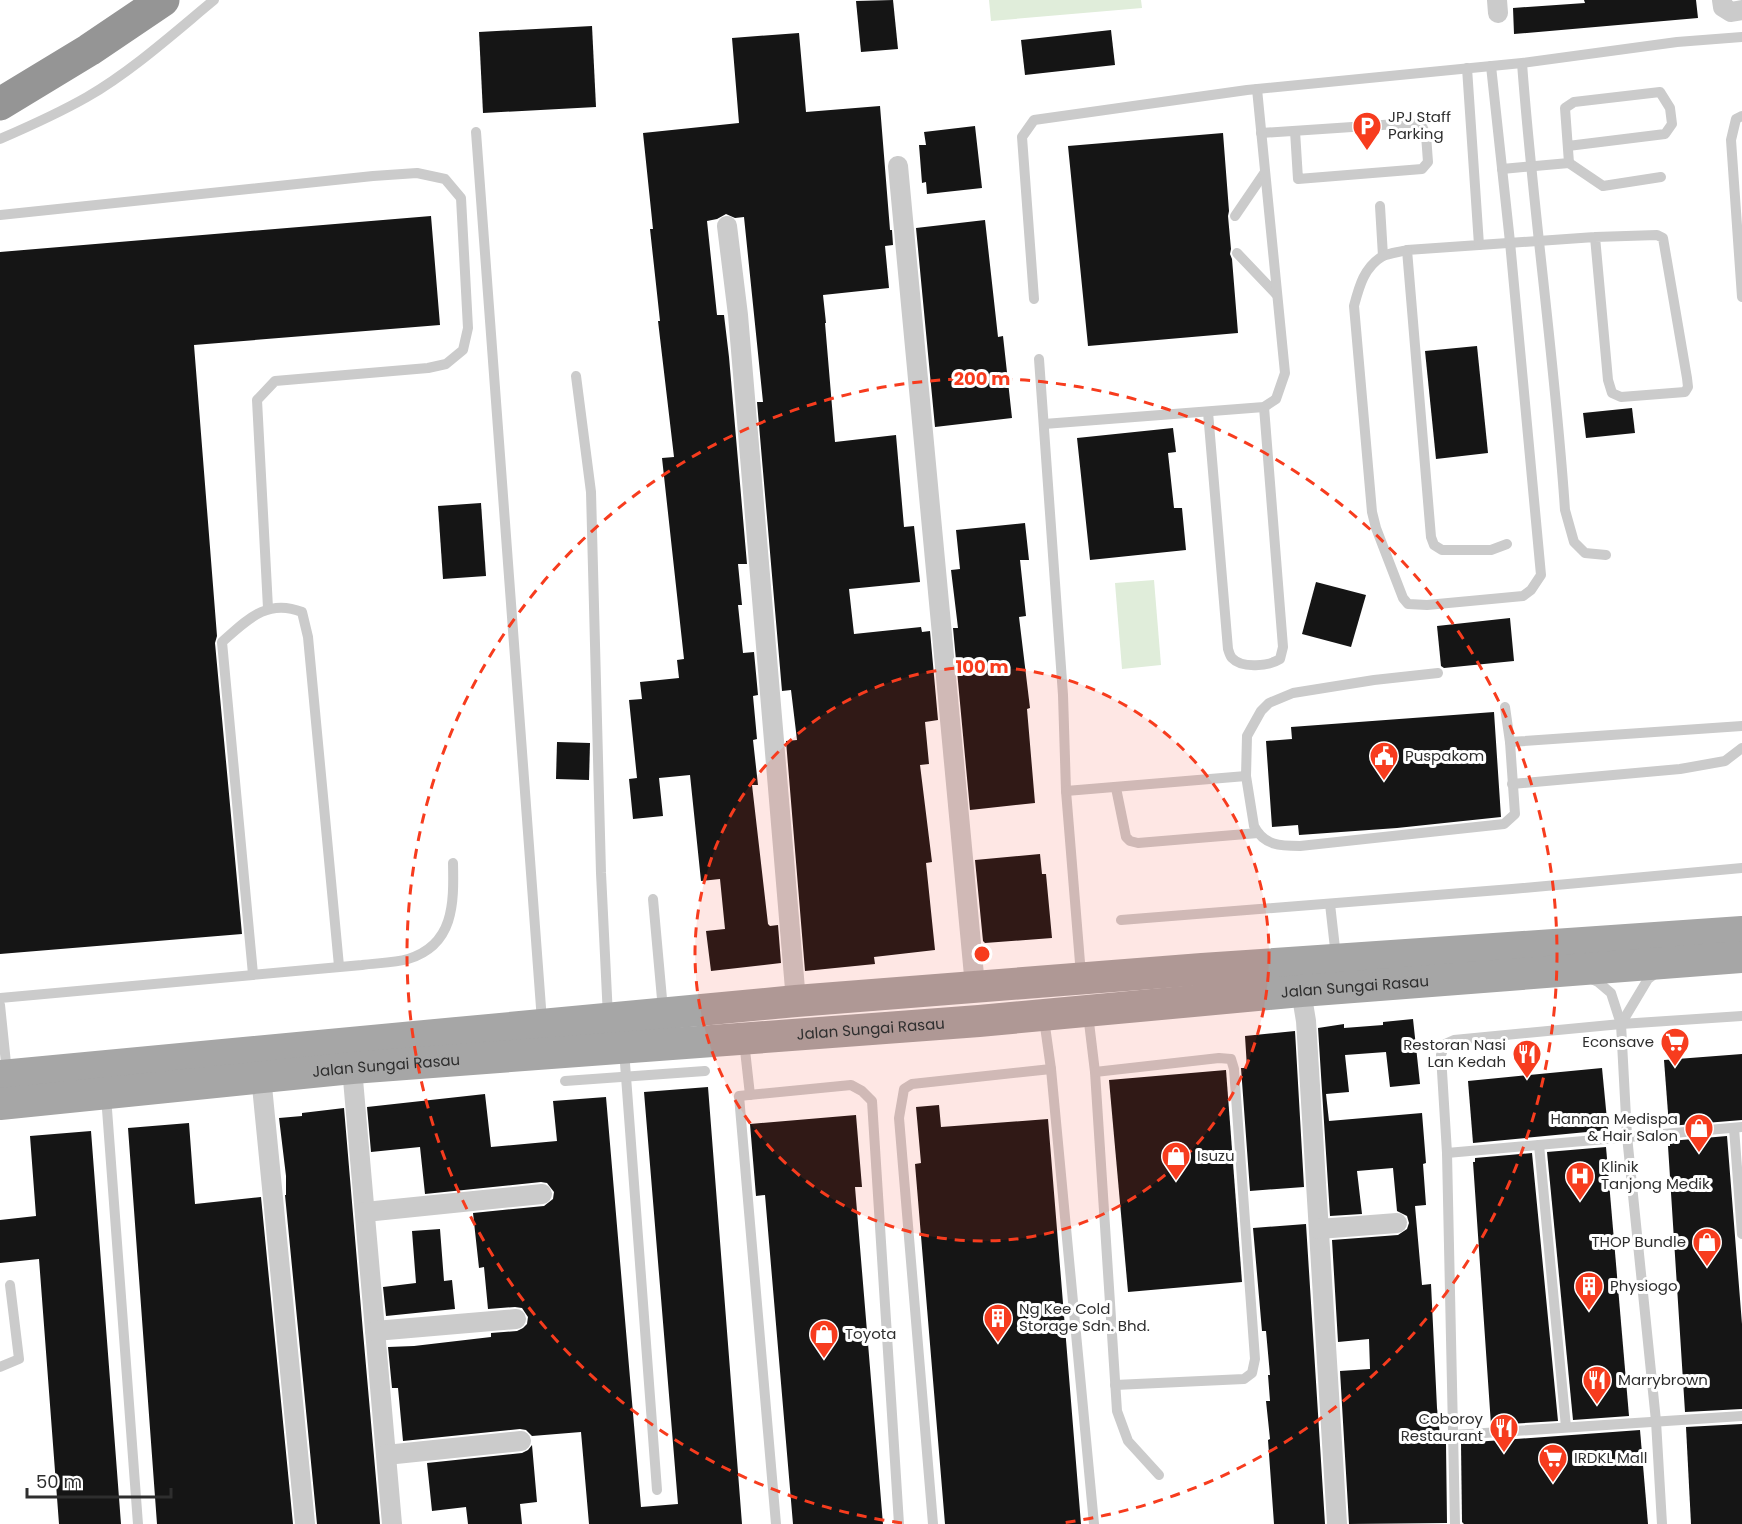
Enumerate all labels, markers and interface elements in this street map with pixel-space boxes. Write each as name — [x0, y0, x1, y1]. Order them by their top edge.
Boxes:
place label: JPJ Staff Parking — [1388, 106, 1451, 144]
parking icon: JPJ Staff Parking — [1351, 110, 1383, 152]
text: 200 m — [954, 366, 1010, 391]
text: 100 m — [955, 654, 1009, 679]
public building icon: Puspakom — [1368, 740, 1400, 782]
place label: Puspakom — [1405, 745, 1484, 766]
centre of rings — [972, 944, 992, 964]
street label: Jalan Sungai Rasau — [1280, 970, 1430, 1003]
street label: Jalan Sungai Rasau — [796, 1013, 945, 1045]
supermarket icon: Econsave — [1659, 1026, 1691, 1068]
place label: Econsave — [1582, 1031, 1654, 1052]
place label: Restoran Nasi Lan Kedah — [1403, 1034, 1506, 1072]
restaurant icon: Restoran Nasi Lan Kedah — [1511, 1038, 1543, 1080]
street label: Jalan Sungai Rasau — [311, 1049, 461, 1082]
place label: Hannan Medispa & Hair Salon — [1550, 1108, 1678, 1146]
shop icon: Hannan Medispa & Hair Salon — [1683, 1112, 1715, 1154]
shop icon: Isuzu — [1160, 1140, 1192, 1182]
place label: Isuzu — [1197, 1145, 1235, 1166]
place label: Klinik Tanjong Medik — [1601, 1156, 1710, 1194]
hospital icon: Klinik Tanjong Medik — [1564, 1160, 1596, 1202]
shop icon: THOP Bundle — [1691, 1226, 1723, 1268]
place label: THOP Bundle — [1591, 1231, 1686, 1252]
building icon: Physiogo — [1573, 1270, 1605, 1312]
place label: Physiogo — [1610, 1275, 1678, 1296]
place label: Ng Kee Cold Storage Sdn. Bhd. — [1019, 1298, 1150, 1336]
building icon: Ng Kee Cold Storage Sdn. Bhd. — [982, 1302, 1014, 1344]
shop icon: Toyota — [808, 1318, 840, 1360]
place label: Toyota — [845, 1323, 896, 1344]
restaurant icon: Marrybrown — [1581, 1364, 1613, 1406]
place label: Marrybrown — [1618, 1369, 1708, 1390]
place label: Coboroy Restaurant — [1401, 1408, 1484, 1446]
restaurant icon: Coboroy Restaurant — [1488, 1412, 1520, 1454]
supermarket icon: IRDKL Mall — [1537, 1442, 1569, 1484]
place label: IRDKL Mall — [1574, 1447, 1647, 1468]
scale bar — [27, 1461, 171, 1499]
text: 50 m — [36, 1469, 82, 1494]

